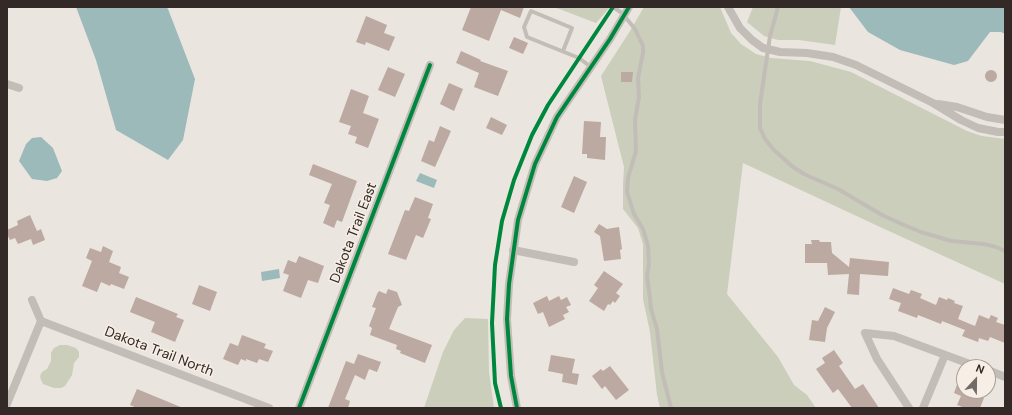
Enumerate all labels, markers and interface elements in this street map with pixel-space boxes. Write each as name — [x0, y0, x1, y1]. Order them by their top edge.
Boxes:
street label: Dakota Trail East — [327, 180, 381, 286]
street label: Dakota Trail North — [102, 323, 216, 381]
north arrow — [956, 359, 996, 399]
text: N — [974, 361, 986, 377]

